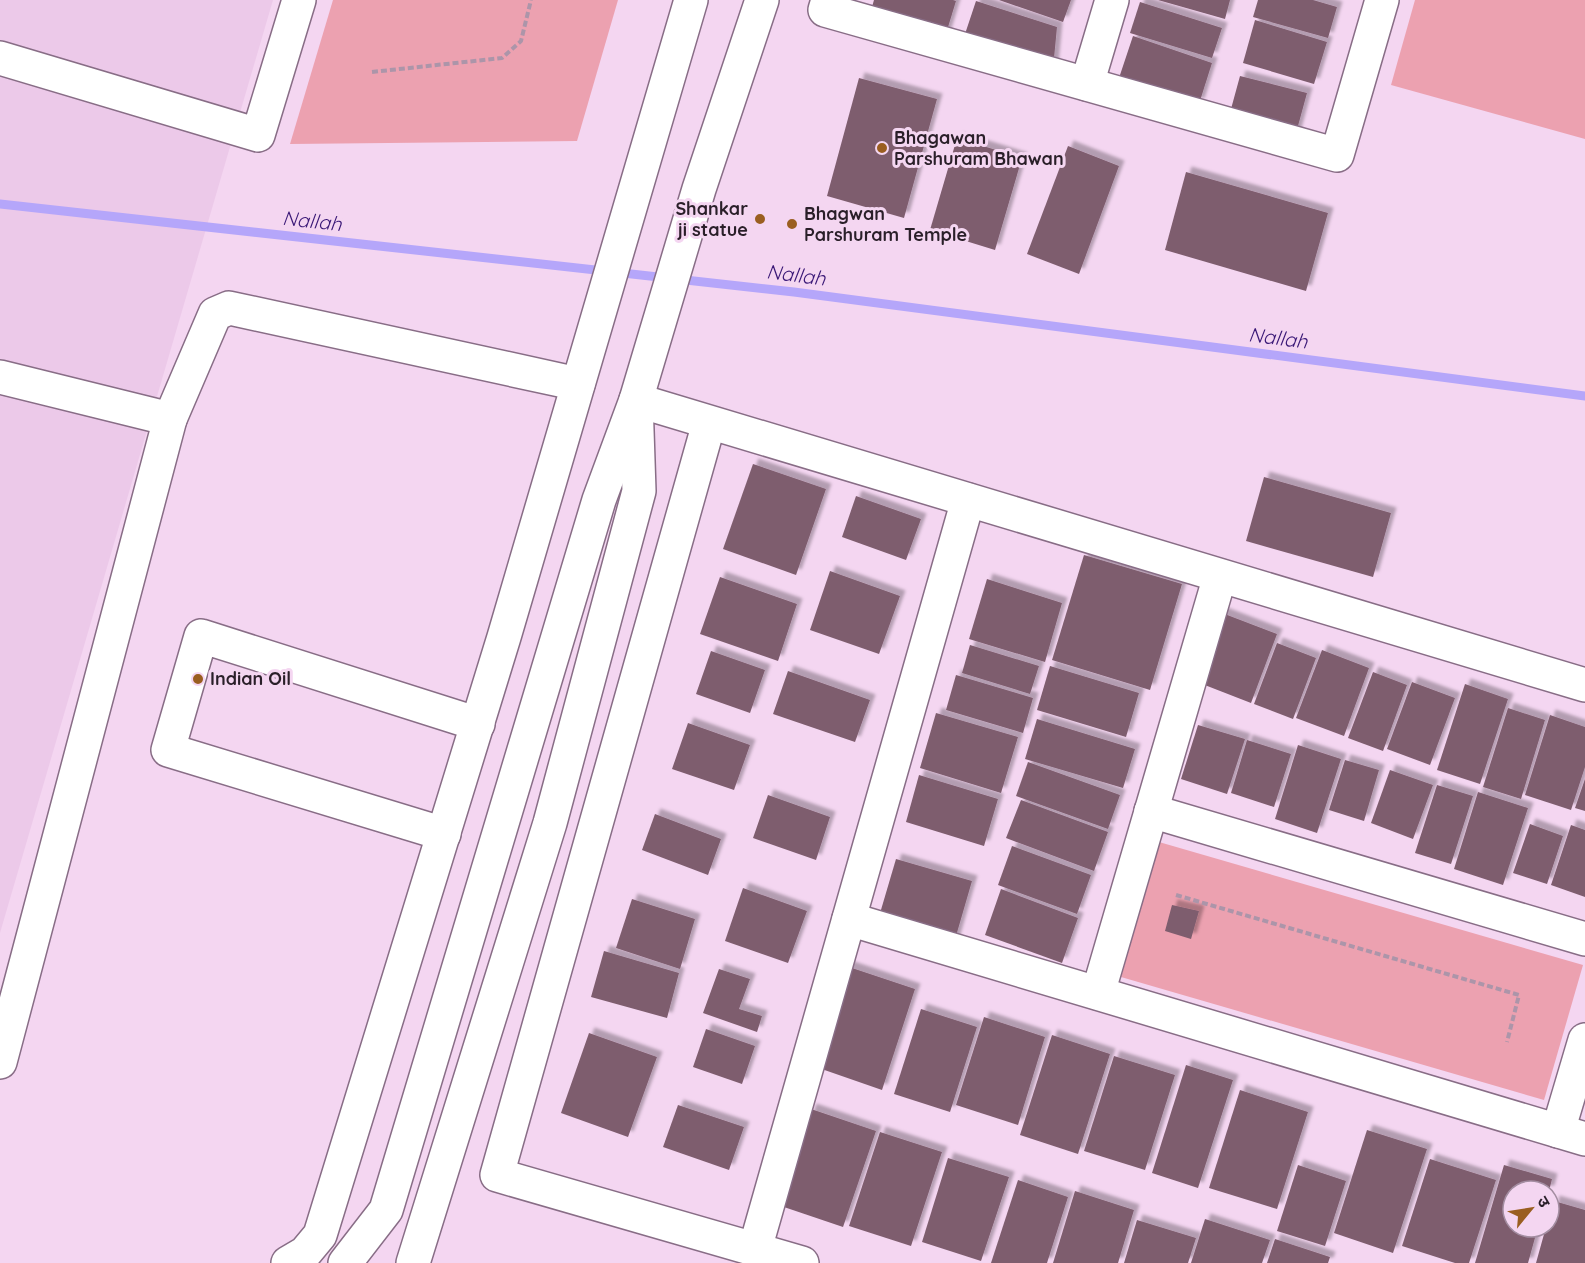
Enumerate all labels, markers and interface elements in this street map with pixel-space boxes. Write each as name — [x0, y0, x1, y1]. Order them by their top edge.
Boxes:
place label: Bhagawan Parshuram Bhawan — [894, 126, 1064, 170]
marker: Bhagawan Parshuram Bhawan — [875, 141, 889, 155]
place label: Shankar ji statue — [675, 197, 748, 241]
place label: Bhagwan Parshuram Temple — [804, 202, 967, 246]
water label: Nallah — [281, 205, 344, 236]
marker: Shankar ji statue — [753, 212, 767, 226]
marker: Bhagwan Parshuram Temple — [785, 217, 799, 231]
water label: Nallah — [765, 258, 828, 291]
water label: Nallah — [1247, 321, 1310, 354]
place label: Indian Oil — [210, 667, 291, 690]
marker: Indian Oil — [191, 672, 205, 686]
north arrow — [1501, 1179, 1561, 1239]
text: उ — [1533, 1192, 1555, 1211]

